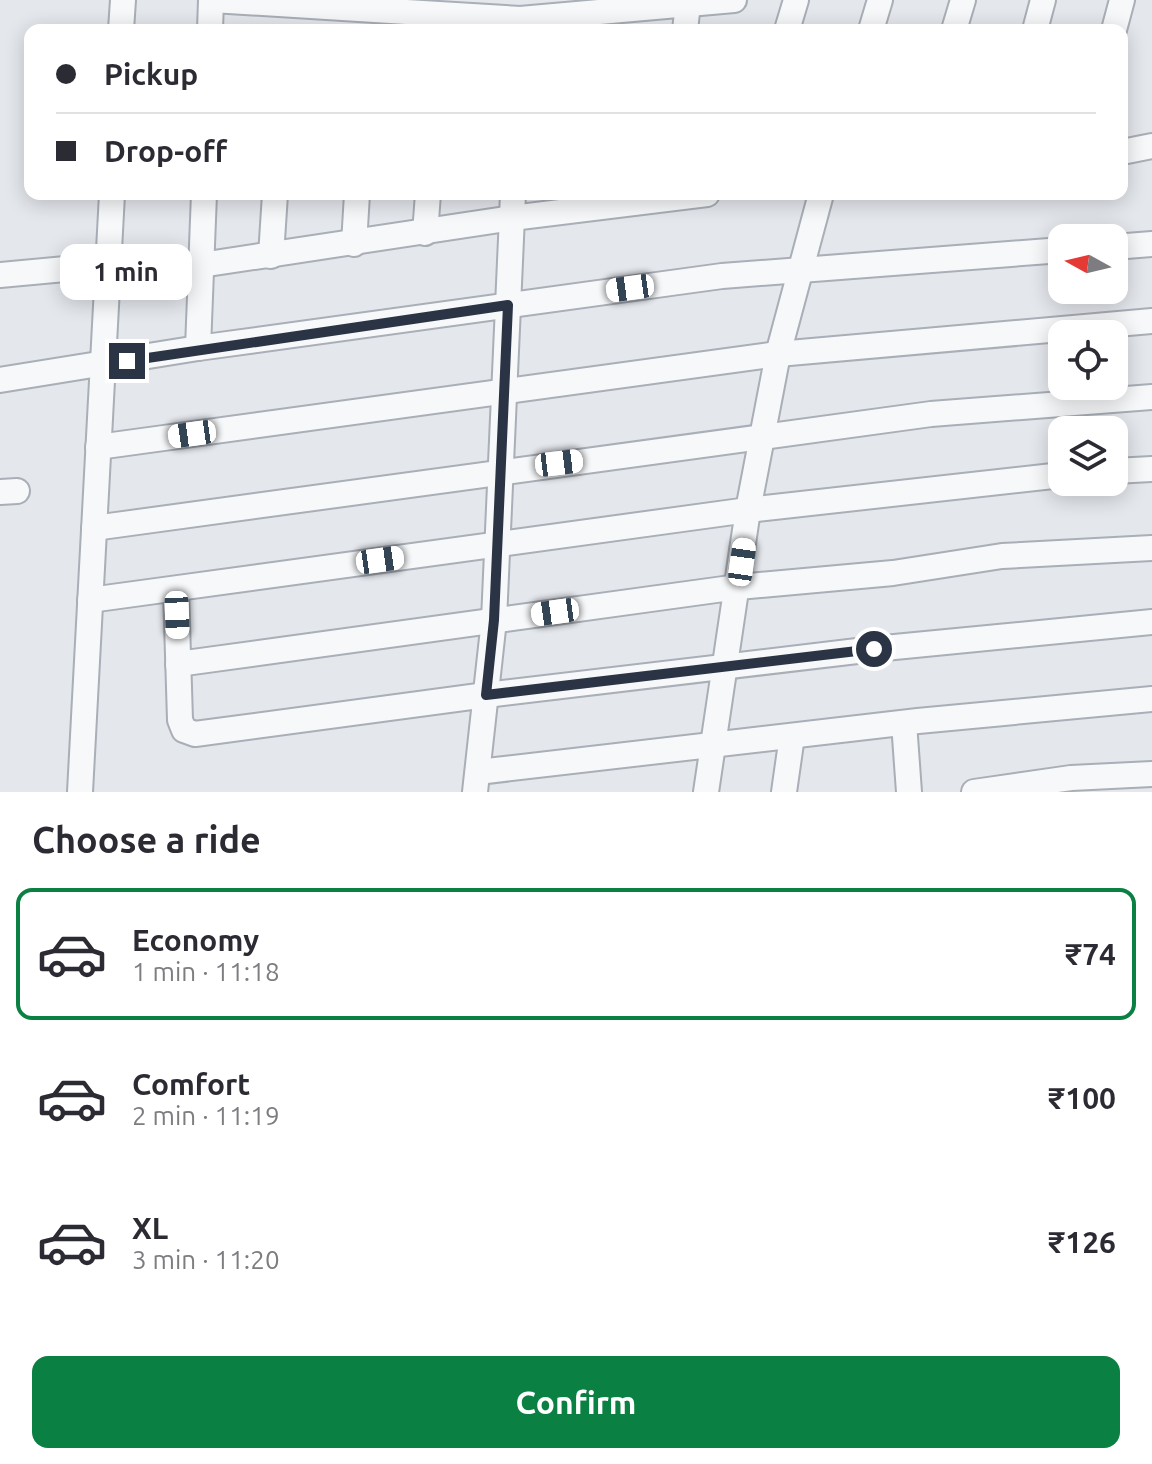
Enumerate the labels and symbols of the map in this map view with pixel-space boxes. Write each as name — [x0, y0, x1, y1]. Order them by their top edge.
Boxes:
north arrow — [1048, 224, 1128, 304]
callout: 1 min — [61, 245, 193, 301]
car — [605, 273, 655, 303]
route end — [109, 343, 145, 379]
car — [167, 419, 217, 449]
car — [534, 448, 584, 478]
car — [727, 537, 757, 587]
car — [355, 545, 405, 575]
car — [164, 591, 190, 639]
car — [530, 597, 580, 627]
route start — [856, 631, 892, 667]

